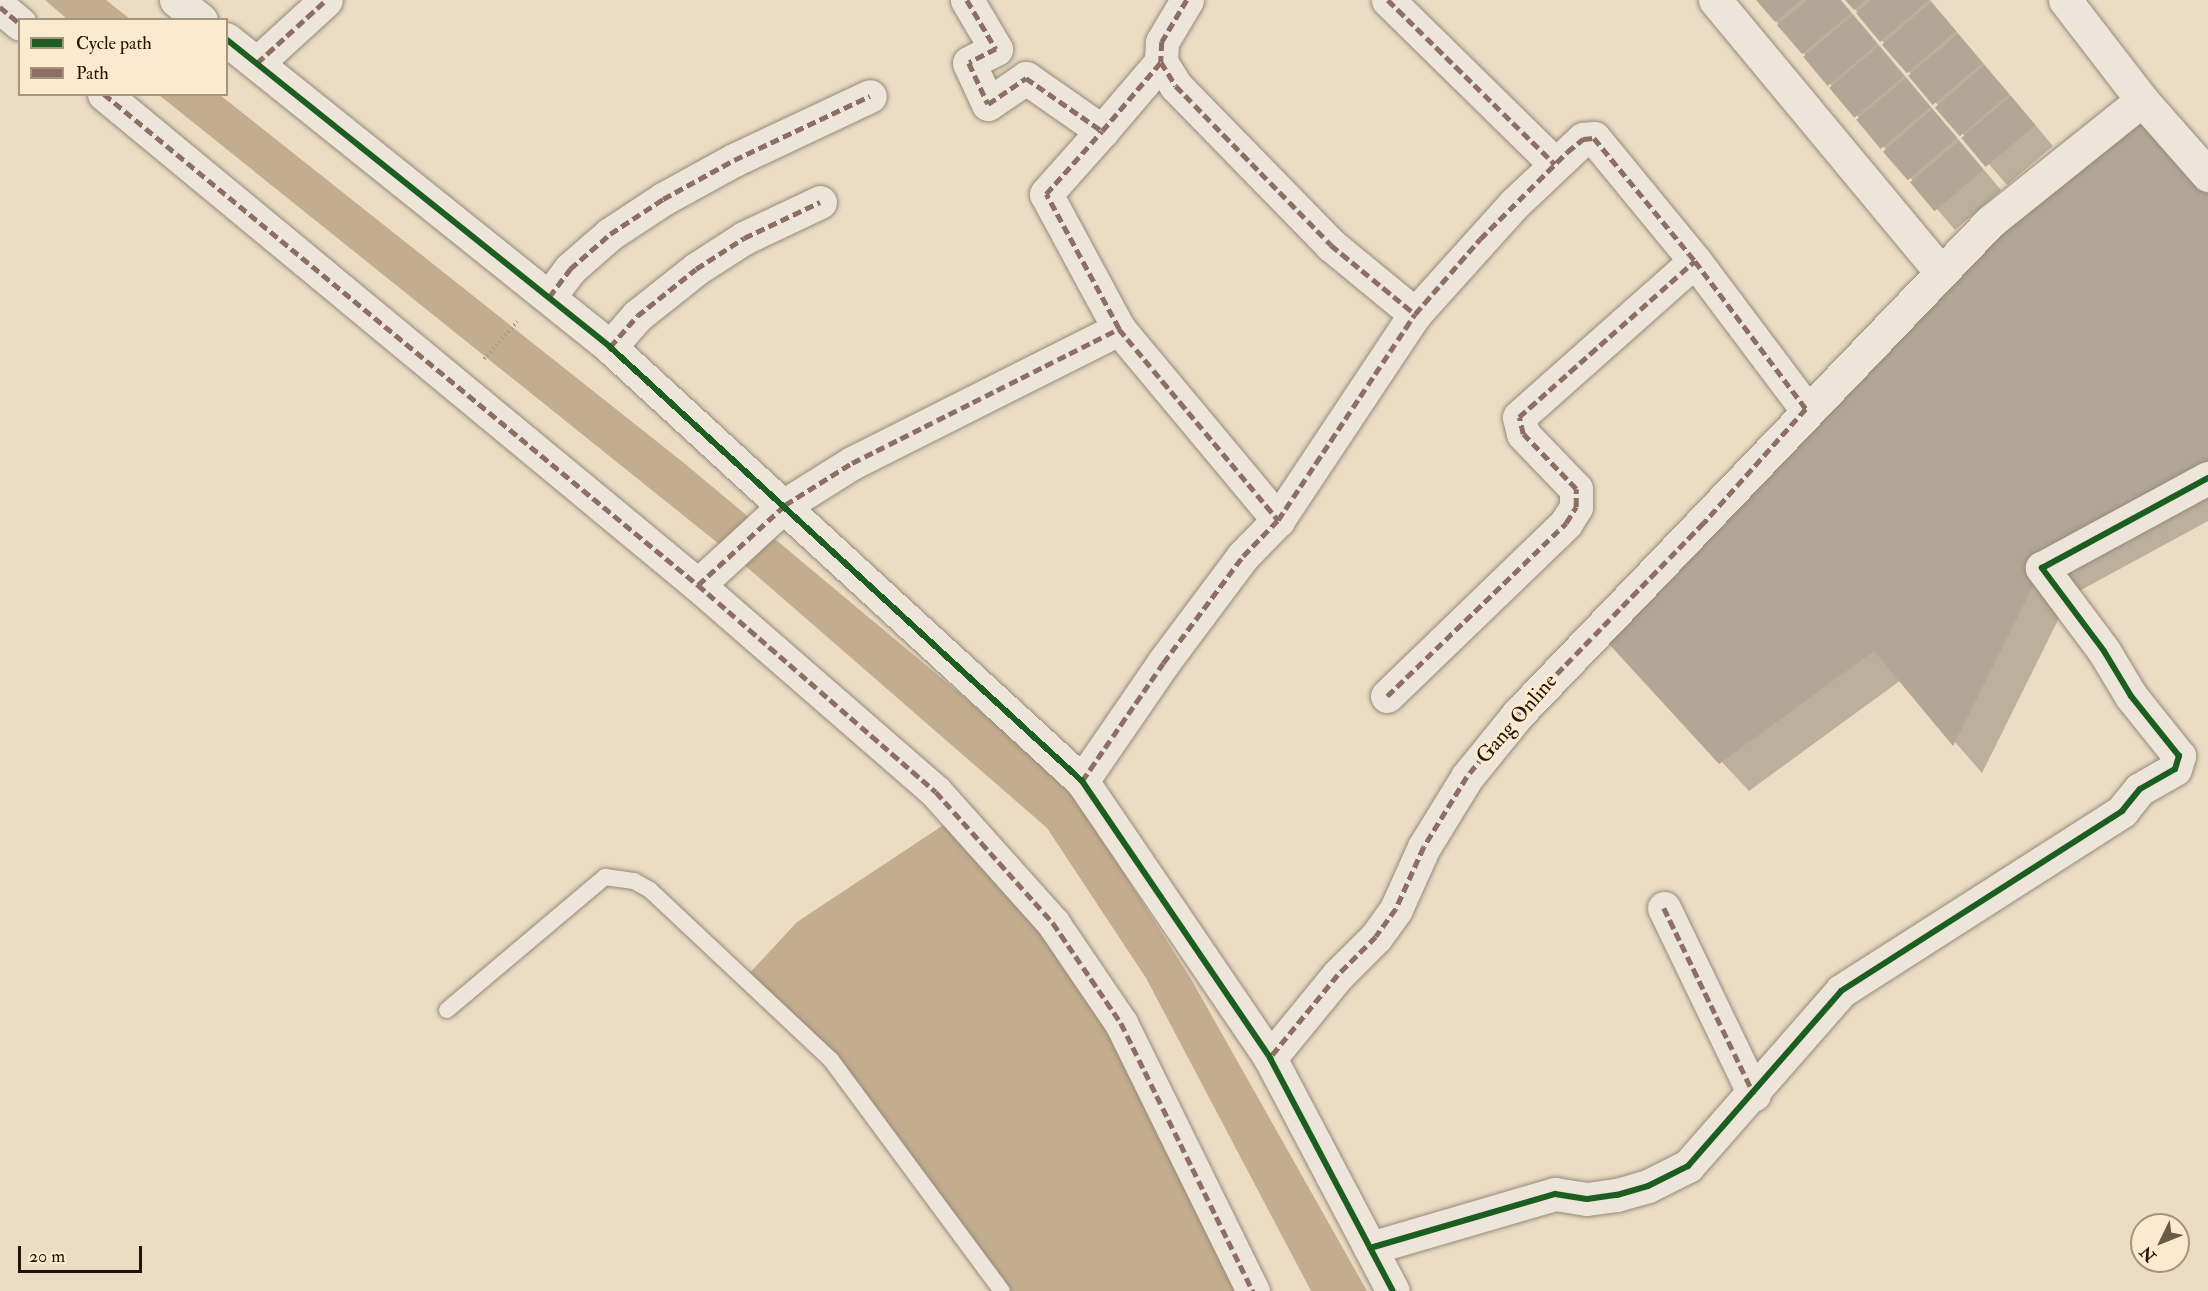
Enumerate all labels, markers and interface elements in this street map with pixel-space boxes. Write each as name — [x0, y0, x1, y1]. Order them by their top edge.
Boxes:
legend — [18, 18, 228, 96]
text: Cycle path — [76, 32, 152, 55]
text: Path — [76, 62, 109, 85]
street label: Gang Online — [1471, 669, 1563, 769]
north arrow — [2130, 1213, 2190, 1273]
scale bar — [21, 1234, 146, 1272]
text: N — [2136, 1242, 2161, 1266]
text: 20 m — [29, 1245, 65, 1268]

